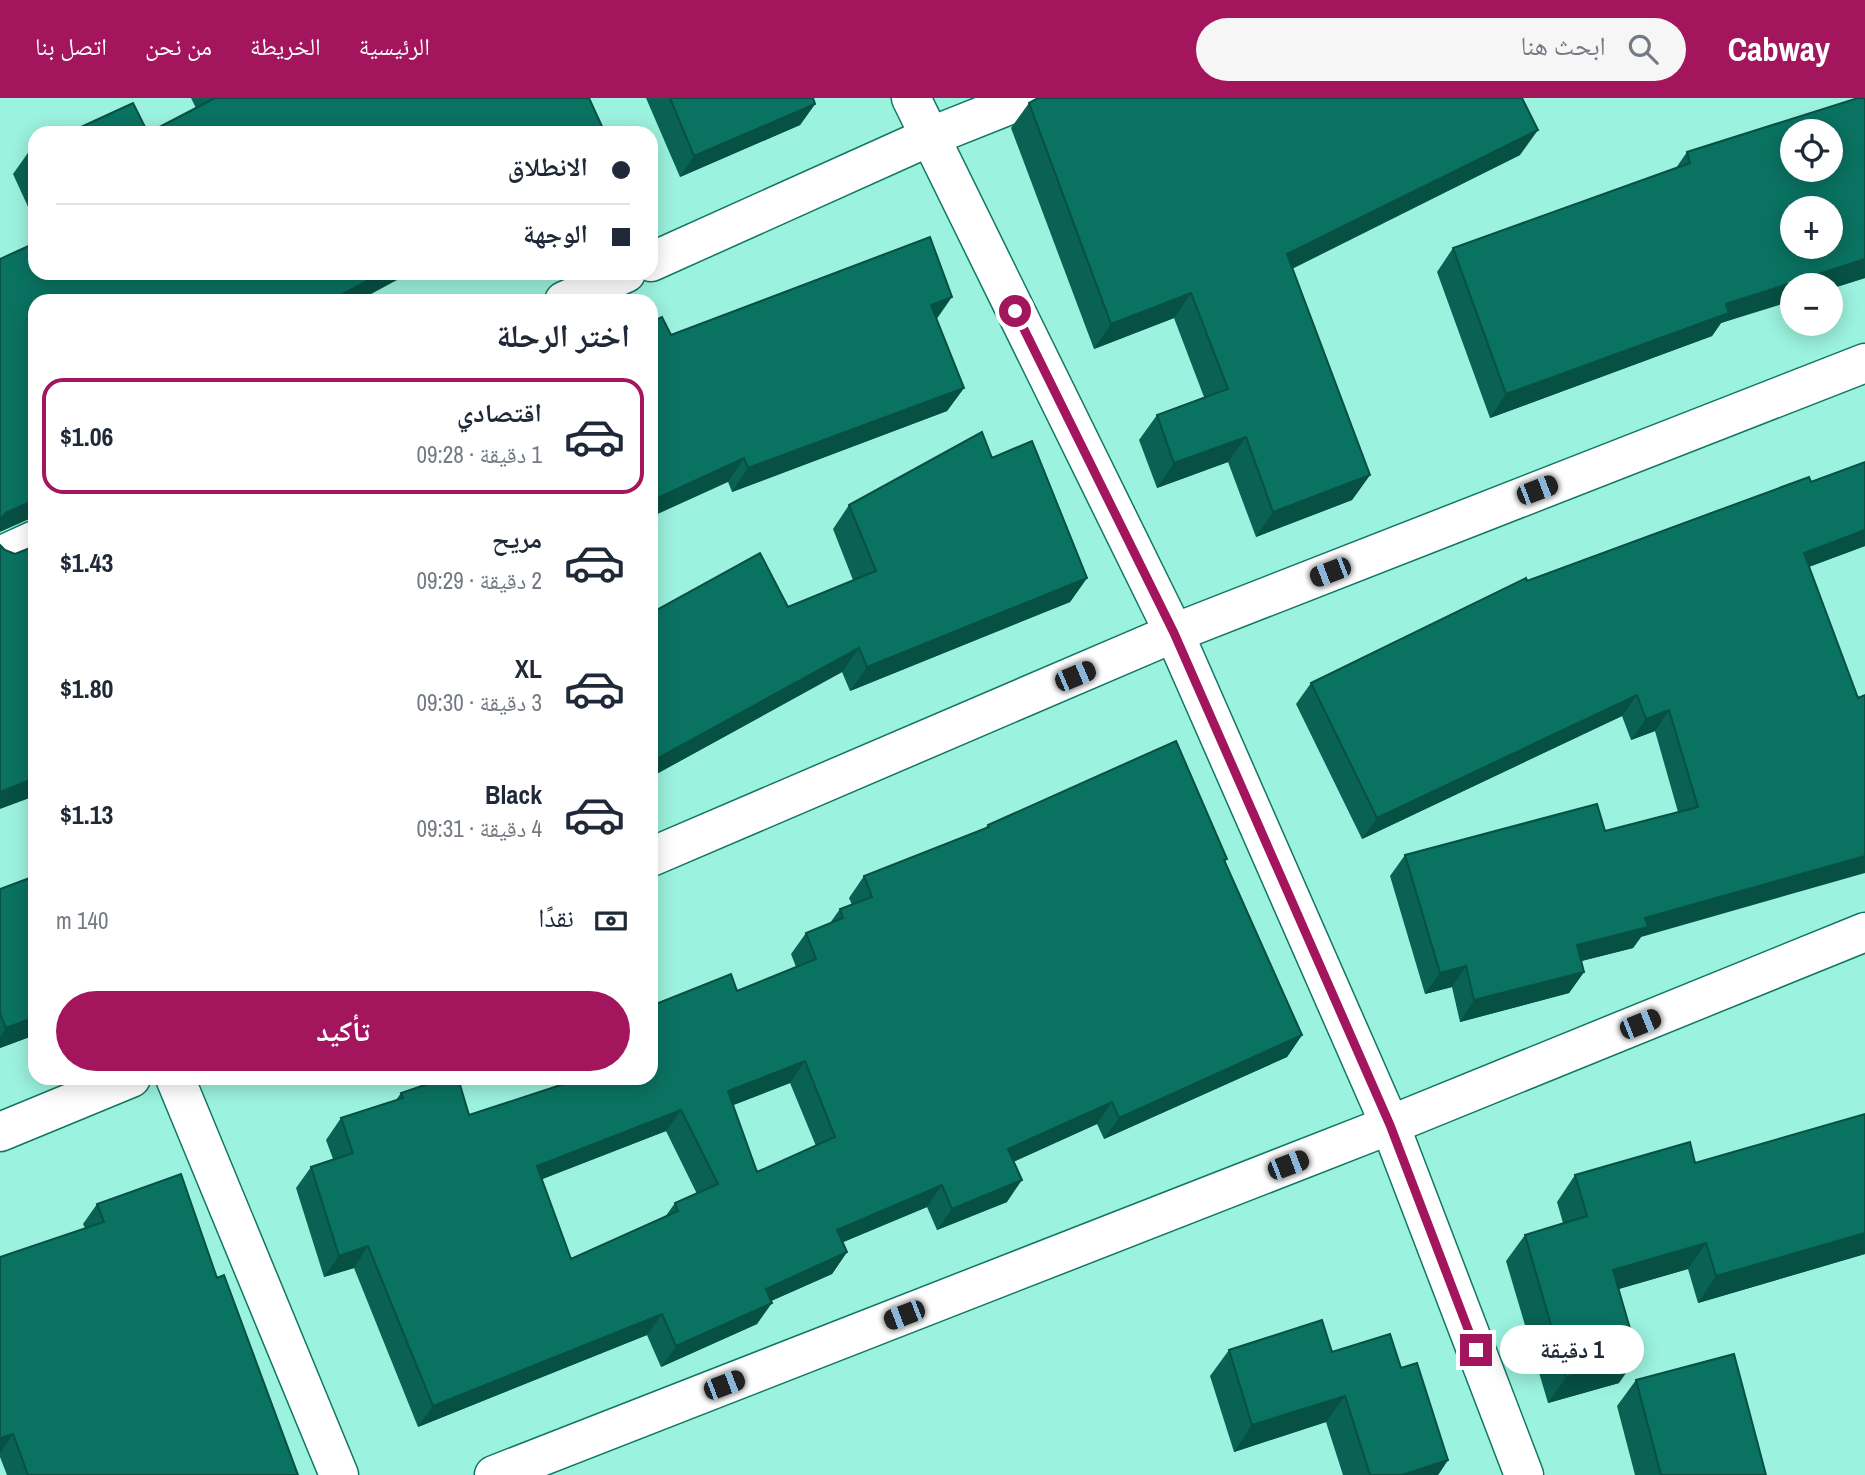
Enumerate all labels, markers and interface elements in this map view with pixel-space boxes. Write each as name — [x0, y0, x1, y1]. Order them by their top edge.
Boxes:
search box — [1196, 18, 1686, 81]
text: Cabway — [1728, 27, 1830, 71]
text: ابحث هنا — [1521, 28, 1606, 63]
text: اتصل بنا — [35, 30, 107, 62]
text: من نحن — [145, 30, 212, 62]
text: الخريطة — [250, 30, 321, 62]
text: الرئيسية — [359, 30, 430, 62]
icon: search — [1624, 30, 1662, 68]
map controls — [1780, 119, 1843, 336]
button: locate — [1780, 119, 1843, 182]
text: الانطلاق — [508, 149, 588, 184]
button: + — [1780, 196, 1843, 259]
text: الوجهة — [523, 216, 588, 251]
button: − — [1780, 273, 1843, 336]
route start — [999, 295, 1031, 327]
text: اختر الرحلة — [496, 314, 630, 357]
text: اقتصادي — [457, 395, 542, 430]
icon: car — [563, 405, 626, 468]
text: $1.06 — [60, 419, 113, 454]
text: 1 دقيقة · 09:28 — [417, 439, 542, 470]
car — [1514, 473, 1561, 507]
text: مريح — [492, 521, 542, 556]
icon: car — [563, 531, 626, 594]
text: $1.43 — [60, 545, 113, 580]
car — [1307, 555, 1354, 589]
text: 2 دقيقة · 09:29 — [417, 565, 542, 596]
text: XL — [515, 651, 542, 686]
icon: car — [563, 657, 626, 720]
car — [1052, 658, 1099, 694]
text: $1.80 — [60, 671, 113, 706]
text: 3 دقيقة · 09:30 — [417, 687, 542, 718]
text: Black — [485, 777, 542, 812]
icon: car — [563, 783, 626, 846]
text: $1.13 — [60, 797, 113, 832]
text: 4 دقيقة · 09:31 — [417, 813, 542, 844]
text: نقدًا — [538, 900, 574, 935]
icon: cash — [592, 902, 630, 940]
text: 140 m — [56, 905, 108, 936]
button: تأكيد — [56, 991, 630, 1071]
car — [1617, 1006, 1664, 1042]
car — [1265, 1148, 1312, 1182]
car — [881, 1298, 928, 1332]
callout: 1 دقيقة — [1500, 1326, 1644, 1374]
route end — [1460, 1334, 1492, 1366]
text: 1 دقيقة — [1540, 1334, 1604, 1365]
car — [701, 1368, 748, 1402]

